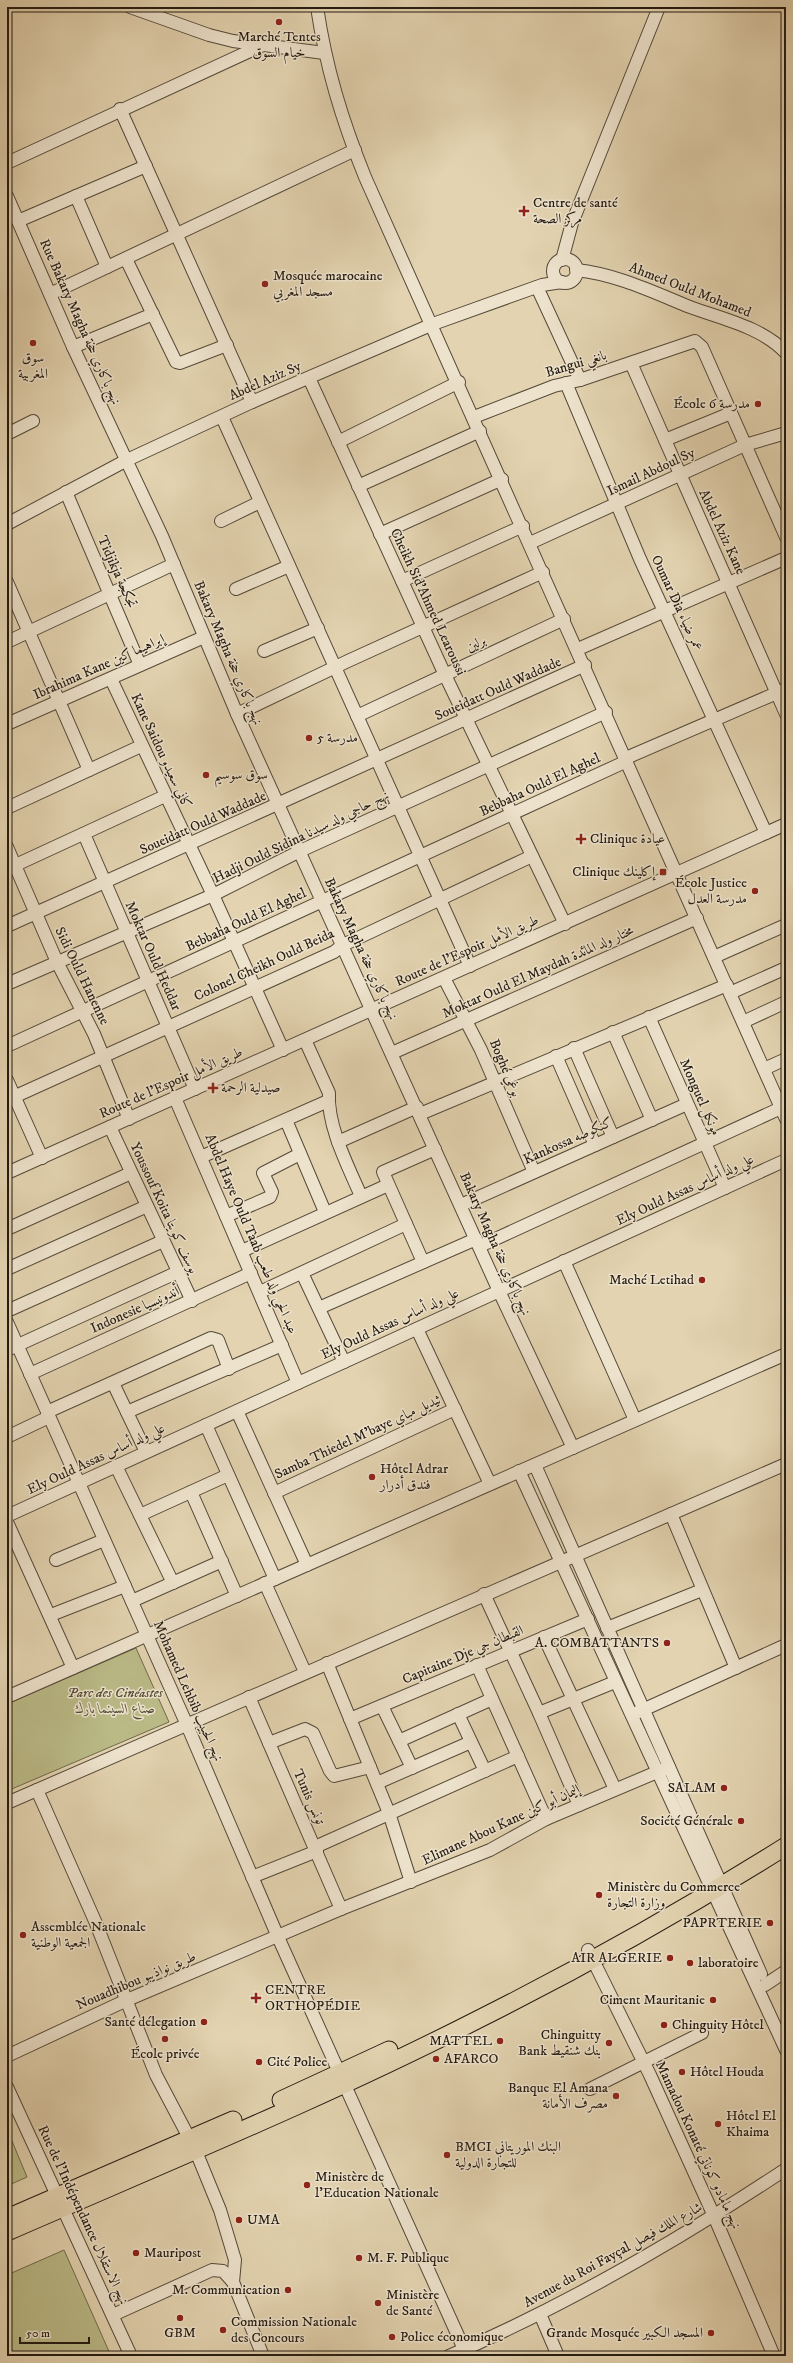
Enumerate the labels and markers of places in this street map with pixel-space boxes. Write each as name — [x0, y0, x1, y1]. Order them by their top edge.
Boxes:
marker: Marché Tentes خيام السوق — [274, 17, 284, 27]
place label: Marché Tentes خيام السوق — [237, 28, 321, 65]
place label: Centre de santé مركز الصحة — [533, 194, 618, 228]
marker: Centre de santé مركز الصحة — [518, 205, 530, 217]
place label: Mosquée marocaine مسجد المغربي — [273, 267, 383, 303]
marker: Mosquée marocaine مسجد المغربي — [260, 279, 270, 289]
marker: سوق المغربية — [28, 338, 38, 348]
place label: سوق المغربية — [18, 349, 48, 383]
place label: École 6 مدرسة — [673, 395, 750, 413]
marker: École 6 مدرسة — [753, 399, 763, 409]
place label: مدرسة 5 — [317, 729, 358, 747]
marker: مدرسة 5 — [304, 733, 314, 743]
place label: سوق سوسيم — [214, 766, 268, 788]
marker: سوق سوسيم — [201, 770, 211, 780]
place label: Clinique عيادة — [590, 830, 665, 848]
marker: Clinique عيادة — [575, 833, 587, 845]
place label: Clinique إكلينك — [572, 863, 656, 881]
marker: Clinique إكلينك — [658, 867, 668, 877]
place label: École Justice مدرسة العدل — [675, 874, 747, 908]
marker: École Justice مدرسة العدل — [750, 886, 760, 896]
place label: صيدلية الرحمة — [221, 1079, 281, 1097]
marker: صيدلية الرحمة — [208, 1083, 218, 1093]
place label: Maché Letihad — [609, 1271, 694, 1289]
marker: Maché Letihad — [697, 1275, 707, 1285]
place label: Hôtel Adrar فندق أدرار — [378, 1460, 449, 1494]
marker: Hôtel Adrar فندق أدرار — [367, 1472, 377, 1482]
place label: A. COMBATTANTS — [535, 1634, 659, 1652]
marker: A. COMBATTANTS — [662, 1638, 672, 1648]
place label: SALAM — [668, 1779, 716, 1797]
marker: SALAM — [719, 1783, 729, 1793]
place label: Société Générale — [640, 1812, 733, 1830]
marker: Société Générale — [736, 1816, 746, 1826]
place label: Ministère du Commerce وزارة التجارة — [607, 1878, 740, 1912]
marker: Ministère du Commerce وزارة التجارة — [594, 1890, 604, 1900]
place label: PAPRTERIE — [682, 1914, 762, 1932]
place label: Assemblée Nationale الجمعية الوطنية — [31, 1918, 146, 1952]
marker: PAPRTERIE — [765, 1918, 775, 1928]
marker: Assemblée Nationale الجمعية الوطنية — [18, 1930, 28, 1940]
place label: AIR ALGERIE — [571, 1949, 662, 1967]
marker: AIR ALGERIE — [665, 1953, 675, 1963]
place label: laboratoire — [698, 1954, 759, 1972]
marker: laboratoire — [685, 1958, 695, 1968]
place label: CENTRE ORTHOPÉDIE — [265, 1981, 360, 2015]
place label: Ciment Mauritanie — [600, 1991, 705, 2009]
marker: CENTRE ORTHOPÉDIE — [250, 1992, 262, 2004]
marker: Ciment Mauritanie — [708, 1995, 718, 2005]
place label: Santé délegation — [104, 2013, 197, 2031]
place label: Chinguity Hôtel — [672, 2016, 764, 2034]
marker: Santé délegation — [199, 2017, 209, 2027]
marker: Chinguity Hôtel — [659, 2020, 669, 2030]
place label: Chinguitty Bank بنك شنقيط — [518, 2026, 601, 2060]
place label: MATTEL — [429, 2032, 492, 2050]
marker: École privée — [160, 2034, 170, 2044]
marker: MATTEL — [495, 2036, 505, 2046]
marker: Chinguitty Bank بنك شنقيط — [604, 2038, 614, 2048]
place label: École privée — [130, 2045, 200, 2063]
place label: AFARCO — [444, 2050, 499, 2068]
place label: Cité Police — [267, 2053, 328, 2071]
marker: AFARCO — [431, 2054, 441, 2064]
marker: Cité Police — [254, 2057, 264, 2067]
place label: Hôtel Houda — [690, 2063, 764, 2081]
marker: Hôtel Houda — [677, 2067, 687, 2077]
place label: Banque El Amana مصرف الأمانة — [508, 2079, 608, 2113]
marker: Banque El Amana مصرف الأمانة — [611, 2091, 621, 2101]
place label: Hôtel El Khaima — [726, 2107, 777, 2141]
marker: Hôtel El Khaima — [713, 2119, 723, 2129]
place label: BMCI البنك الموريتاني للتجارة الدولية — [455, 2138, 561, 2172]
marker: BMCI البنك الموريتاني للتجارة الدولية — [442, 2150, 452, 2160]
place label: Ministère de l'Education Nationale — [315, 2168, 439, 2202]
marker: Ministère de l'Education Nationale — [302, 2180, 312, 2190]
place label: UMA — [247, 2211, 281, 2229]
marker: UMA — [234, 2215, 244, 2225]
place label: Mauripost — [144, 2244, 202, 2262]
marker: Mauripost — [131, 2248, 141, 2258]
place label: M. F. Publique — [367, 2249, 449, 2267]
marker: M. F. Publique — [354, 2253, 364, 2263]
place label: M. Communication — [172, 2281, 281, 2299]
marker: M. Communication — [283, 2285, 293, 2295]
place label: Ministère de Santé — [386, 2286, 439, 2320]
marker: Ministère de Santé — [373, 2298, 383, 2308]
marker: GBM — [175, 2313, 185, 2323]
place label: Commission Nationale des Concours — [231, 2313, 357, 2347]
place label: GBM — [164, 2324, 196, 2342]
place label: Grande Mosquée المسجد الكبير — [546, 2324, 703, 2342]
marker: Commission Nationale des Concours — [218, 2325, 228, 2335]
place label: Police économique — [400, 2328, 504, 2346]
marker: Grande Mosquée المسجد الكبير — [706, 2328, 716, 2338]
marker: Police économique — [387, 2332, 397, 2342]

